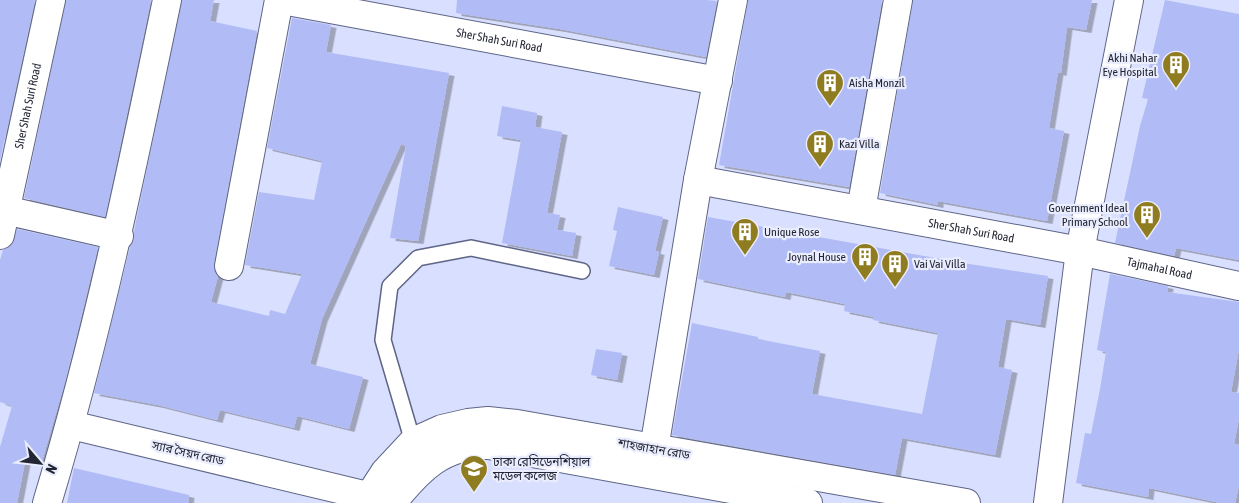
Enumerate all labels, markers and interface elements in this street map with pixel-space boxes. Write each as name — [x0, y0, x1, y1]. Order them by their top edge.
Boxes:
street label: Sher Shah Suri Road — [455, 26, 543, 55]
building icon: Akhi Nahar Eye Hospital — [1161, 50, 1191, 89]
place label: Akhi Nahar Eye Hospital — [1102, 51, 1158, 79]
street label: Sher Shah Suri Road — [12, 62, 44, 150]
building icon: Aisha Monzil — [815, 68, 845, 107]
place label: Aisha Monzil — [849, 76, 906, 90]
building icon: Kazi Villa — [805, 129, 835, 168]
place label: Kazi Villa — [839, 137, 880, 151]
building icon: Government Ideal Primary School — [1132, 200, 1162, 239]
place label: Government Ideal Primary School — [1049, 201, 1129, 229]
street label: Sher Shah Suri Road — [927, 216, 1015, 246]
building icon: Unique Rose — [730, 217, 760, 256]
place label: Unique Rose — [764, 225, 820, 239]
building icon: Joynal House — [850, 242, 880, 281]
building icon: Vai Vai Villa — [880, 249, 910, 288]
place label: Joynal House — [787, 250, 846, 264]
street label: Tajmahal Road — [1126, 255, 1193, 282]
place label: Vai Vai Villa — [914, 257, 966, 271]
street label: শাহজাহান রোড — [616, 436, 692, 462]
street label: স্যার সৈয়দ রোড — [150, 437, 226, 468]
north arrow — [15, 438, 65, 488]
school or university icon: ঢাকা রেসিডেনশিয়াল মডেল কলেজ — [459, 454, 489, 493]
place label: ঢাকা রেসিডেনশিয়াল মডেল কলেজ — [492, 454, 591, 483]
text: N — [42, 462, 60, 477]

